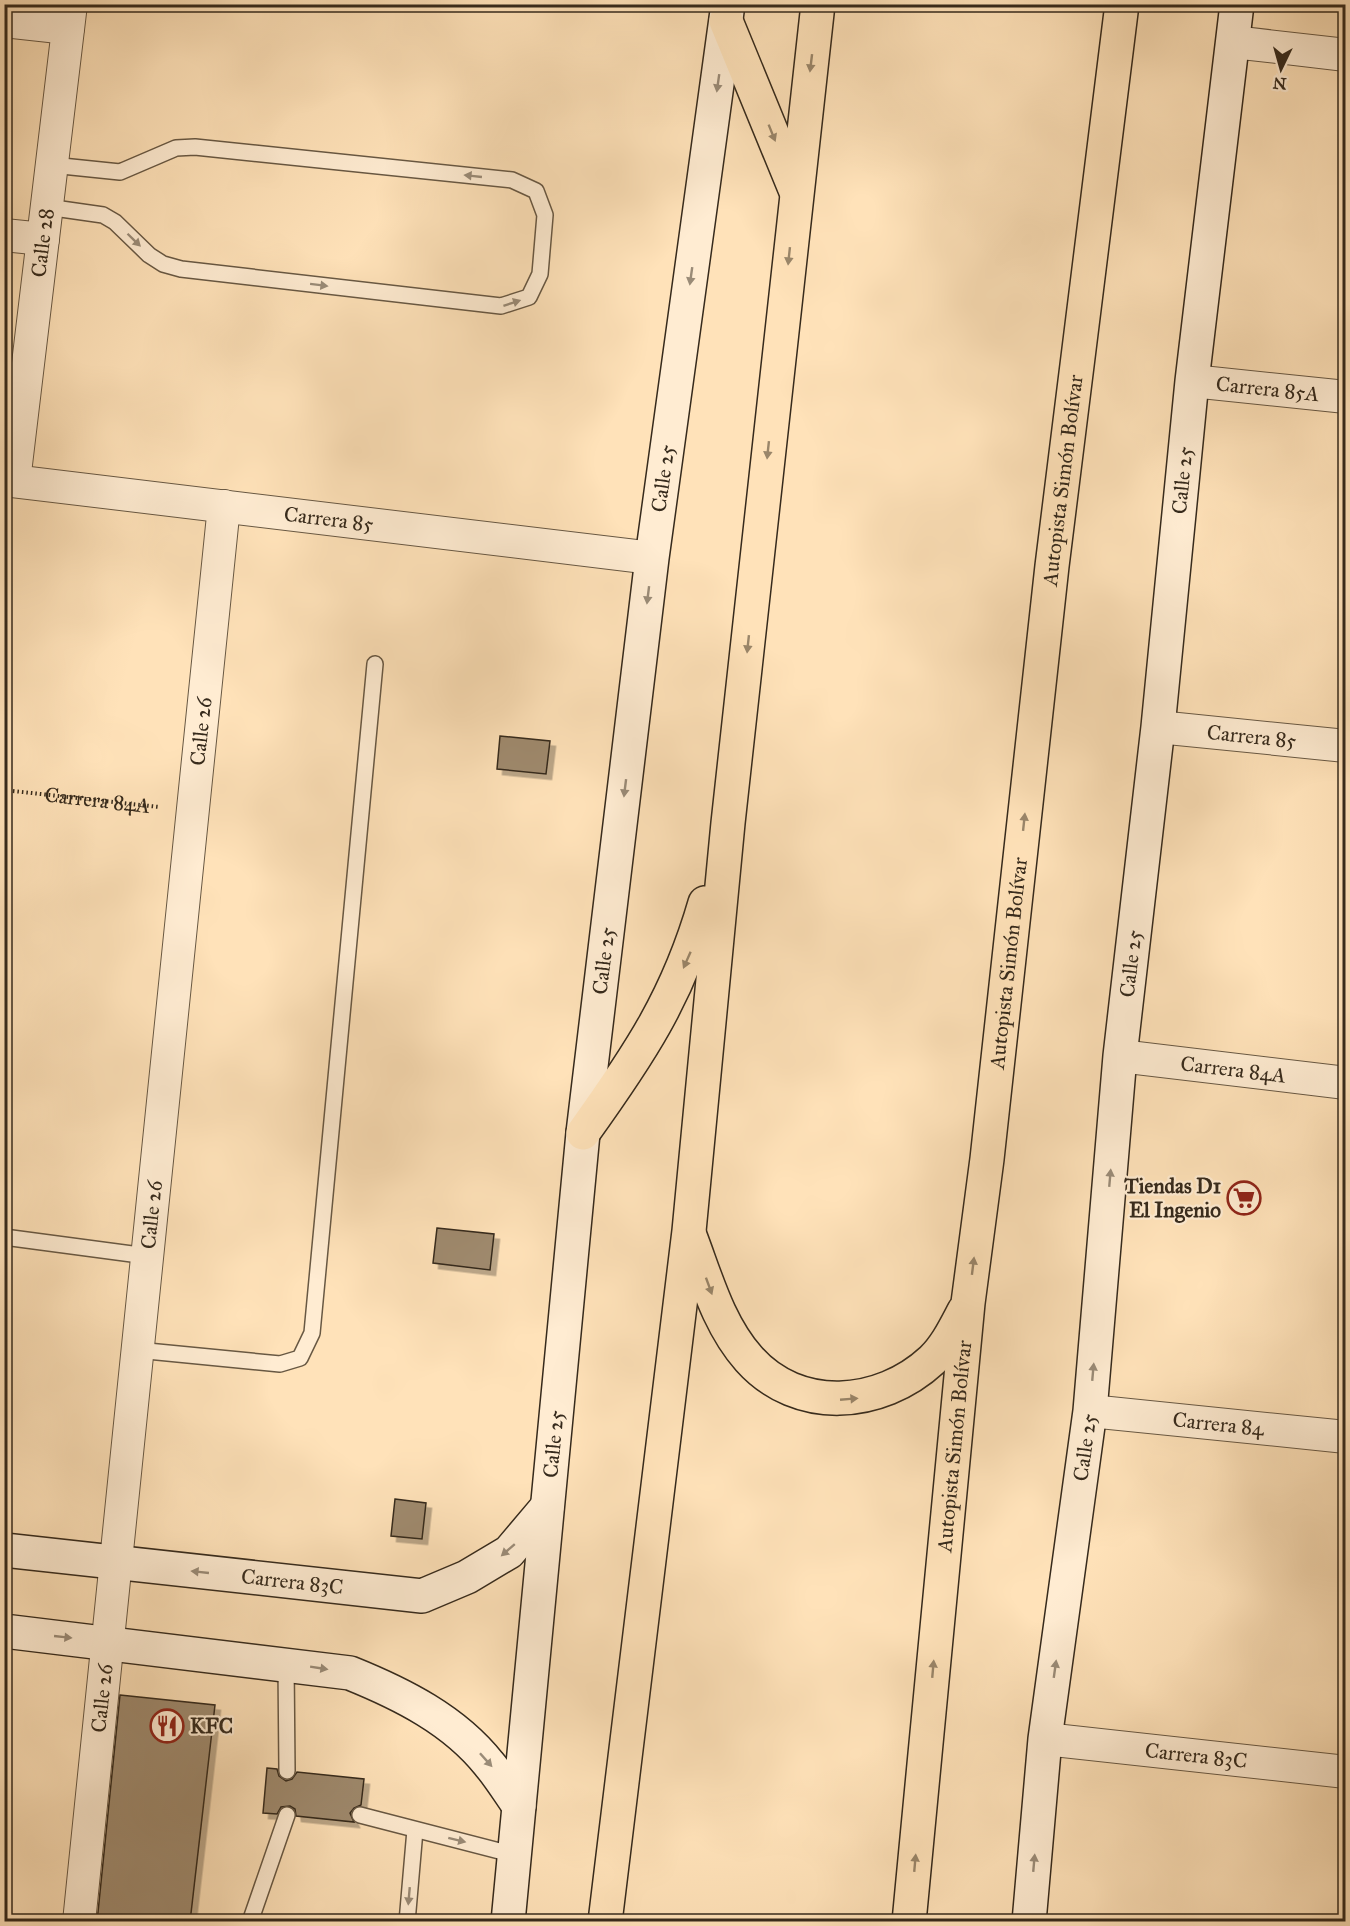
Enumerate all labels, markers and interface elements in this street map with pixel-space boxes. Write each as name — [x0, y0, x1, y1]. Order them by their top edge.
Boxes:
north arrow — [1251, 39, 1311, 99]
one-way arrow — [807, 53, 816, 72]
text: N — [1272, 73, 1287, 94]
one-way arrow — [713, 74, 722, 93]
one-way arrow — [767, 125, 777, 143]
one-way arrow — [463, 171, 482, 181]
street label: Calle 28 — [25, 207, 59, 279]
one-way arrow — [126, 233, 141, 247]
one-way arrow — [785, 247, 794, 266]
one-way arrow — [686, 267, 696, 286]
one-way arrow — [309, 280, 328, 290]
one-way arrow — [503, 298, 521, 307]
street label: Carrera 85A — [1215, 371, 1321, 407]
street label: Autopista Simón Bolívar — [1037, 373, 1089, 588]
one-way arrow — [764, 441, 773, 460]
street label: Calle 25 — [645, 443, 680, 514]
street label: Calle 25 — [1166, 445, 1199, 515]
street label: Carrera 85 — [283, 501, 375, 537]
one-way arrow — [643, 585, 653, 604]
one-way arrow — [743, 635, 752, 654]
street label: Calle 26 — [184, 694, 218, 767]
street label: Carrera 85 — [1206, 719, 1298, 754]
one-way arrow — [620, 779, 629, 798]
street label: Carrera 84A — [43, 782, 151, 819]
one-way arrow — [1019, 812, 1029, 831]
street label: Autopista Simón Bolívar — [984, 856, 1033, 1071]
street label: Calle 25 — [587, 925, 621, 996]
street label: Calle 25 — [1114, 928, 1147, 999]
one-way arrow — [683, 951, 692, 968]
street label: Carrera 84A — [1179, 1050, 1287, 1089]
one-way arrow — [1105, 1168, 1115, 1187]
place label: Tiendas D1 El Ingenio — [1123, 1173, 1221, 1223]
street label: Calle 26 — [135, 1178, 168, 1250]
supermarket icon: Tiendas D1 El Ingenio — [1226, 1180, 1262, 1216]
one-way arrow — [969, 1257, 978, 1276]
one-way arrow — [704, 1277, 714, 1295]
street label: Autopista Simón Bolívar — [931, 1339, 977, 1554]
one-way arrow — [1089, 1362, 1098, 1381]
one-way arrow — [839, 1394, 858, 1403]
street label: Carrera 84 — [1171, 1406, 1267, 1442]
street label: Calle 25 — [537, 1409, 570, 1479]
street label: Calle 25 — [1068, 1412, 1103, 1483]
one-way arrow — [500, 1544, 516, 1557]
street label: Carrera 83C — [240, 1563, 345, 1600]
one-way arrow — [191, 1567, 210, 1577]
one-way arrow — [53, 1632, 72, 1642]
one-way arrow — [928, 1660, 938, 1679]
one-way arrow — [1050, 1660, 1060, 1679]
street label: Calle 26 — [85, 1661, 118, 1734]
one-way arrow — [309, 1664, 328, 1673]
restaurant icon: KFC — [149, 1708, 185, 1744]
place label: KFC — [190, 1713, 233, 1739]
street label: Carrera 83C — [1144, 1737, 1249, 1774]
one-way arrow — [479, 1753, 493, 1768]
one-way arrow — [448, 1836, 466, 1846]
one-way arrow — [910, 1854, 920, 1873]
one-way arrow — [1029, 1854, 1039, 1873]
one-way arrow — [404, 1887, 414, 1906]

